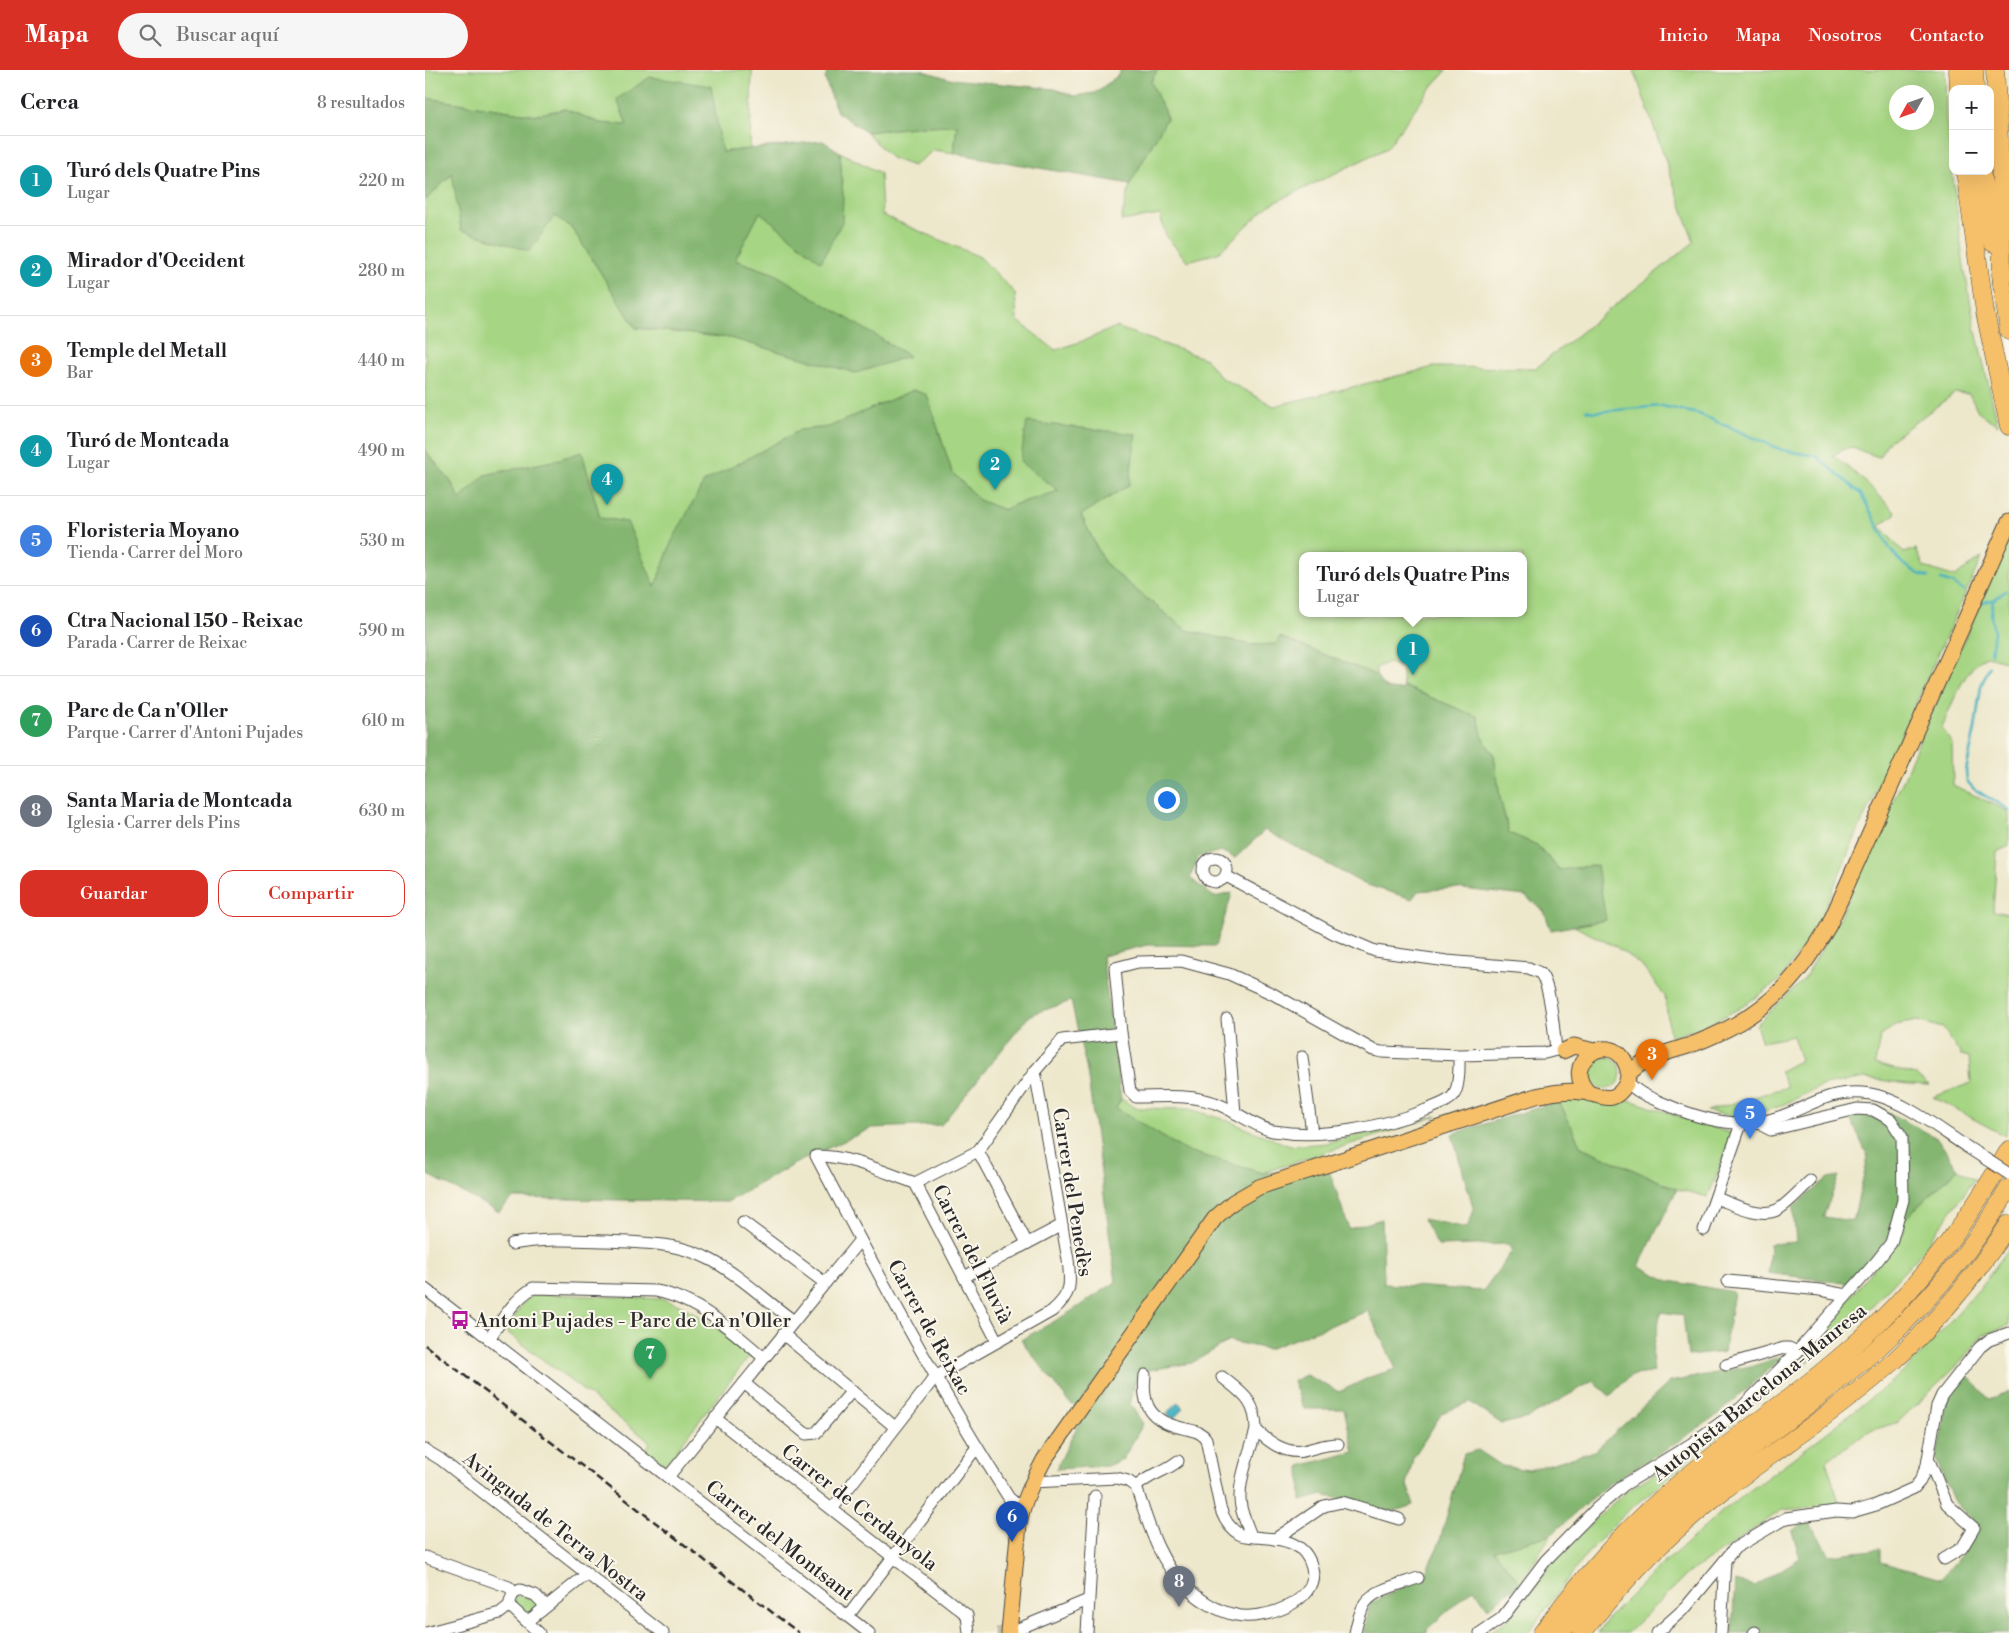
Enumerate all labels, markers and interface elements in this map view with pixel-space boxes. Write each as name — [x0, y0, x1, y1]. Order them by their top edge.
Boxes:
search box — [118, 13, 468, 58]
text: Mapa — [25, 20, 88, 50]
icon: search — [136, 21, 164, 49]
text: Buscar aquí — [176, 23, 279, 47]
text: Inicio — [1659, 24, 1708, 47]
text: Mapa — [1736, 24, 1781, 47]
text: Nosotros — [1809, 24, 1882, 47]
text: Contacto — [1910, 24, 1984, 47]
north arrow — [1889, 85, 1934, 130]
map controls — [1949, 85, 1994, 175]
button: + — [1949, 85, 1994, 130]
text: Cerca — [20, 90, 79, 116]
text: 8 resultados — [317, 93, 405, 113]
button: − — [1949, 130, 1994, 175]
text: Turó dels Quatre Pins — [67, 159, 260, 183]
text: 1 — [32, 171, 40, 191]
text: 220 m — [359, 171, 405, 191]
text: Lugar — [67, 183, 110, 203]
text: Mirador d'Occident — [67, 249, 245, 273]
text: 2 — [31, 261, 41, 281]
text: 280 m — [358, 261, 405, 281]
text: Lugar — [67, 273, 110, 293]
text: Temple del Metall — [67, 339, 227, 363]
text: 3 — [31, 351, 41, 371]
text: 440 m — [358, 351, 405, 371]
text: Bar — [67, 363, 93, 383]
text: Turó de Montcada — [67, 429, 229, 453]
text: 4 — [31, 441, 41, 461]
text: 490 m — [358, 441, 405, 461]
pin: 2 — [979, 449, 1011, 490]
text: Lugar — [67, 453, 110, 473]
pin: 4 — [591, 464, 623, 505]
text: Floristeria Moyano — [67, 519, 239, 543]
text: 5 — [31, 531, 41, 551]
text: 530 m — [359, 531, 405, 551]
text: Tienda · Carrer del Moro — [67, 543, 243, 563]
popup — [1299, 552, 1527, 617]
text: Turó dels Quatre Pins — [1316, 563, 1510, 587]
text: Lugar — [1316, 587, 1359, 607]
text: Ctra Nacional 150 - Reixac — [67, 609, 303, 633]
text: 6 — [31, 621, 41, 641]
text: 590 m — [359, 621, 405, 641]
text: Parada · Carrer de Reixac — [67, 633, 247, 653]
pin: 1 — [1397, 634, 1429, 675]
text: Parc de Ca n'Oller — [67, 699, 228, 723]
text: 7 — [31, 711, 41, 731]
text: 610 m — [361, 711, 405, 731]
text: Parque · Carrer d'Antoni Pujades — [67, 723, 303, 743]
your location — [1154, 787, 1180, 813]
text: Santa Maria de Montcada — [67, 789, 292, 813]
text: 8 — [31, 801, 41, 821]
text: 630 m — [359, 801, 405, 821]
text: Iglesia · Carrer dels Pins — [67, 813, 240, 833]
button: Guardar — [20, 870, 208, 917]
button: Compartir — [218, 870, 405, 917]
pin: 3 — [1636, 1039, 1668, 1080]
pin: 5 — [1734, 1098, 1766, 1139]
street label: Carrer del Penedès — [1046, 1106, 1097, 1278]
street label: Carrer del Fluvià — [926, 1181, 1018, 1329]
street label: Carrer de Reixac — [881, 1256, 976, 1400]
street label: Autopista Barcelona-Manresa — [1647, 1298, 1873, 1488]
bus stop icon: Antoni Pujades - Parc de Ca n'Oller — [449, 1309, 471, 1331]
place label: Antoni Pujades - Parc de Ca n'Oller — [474, 1309, 792, 1334]
pin: 7 — [634, 1338, 666, 1379]
street label: Carrer de Cerdanyola — [776, 1439, 943, 1578]
street label: Avinguda de Terra Nostra — [456, 1446, 654, 1608]
street label: Carrer del Montsant — [700, 1475, 858, 1607]
pin: 6 — [996, 1501, 1028, 1542]
pin: 8 — [1163, 1566, 1195, 1607]

